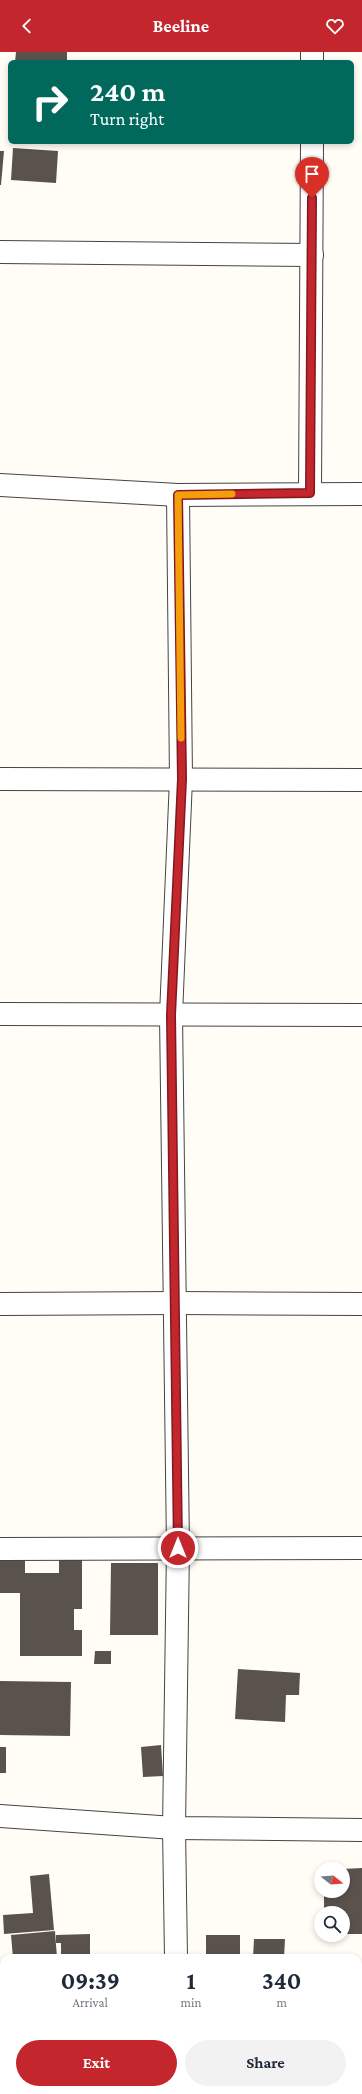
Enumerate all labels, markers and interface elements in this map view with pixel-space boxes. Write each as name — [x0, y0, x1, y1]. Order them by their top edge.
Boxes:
icon: back — [16, 15, 38, 37]
icon: heart — [324, 15, 346, 37]
text: Beeline — [153, 16, 209, 36]
icon: right — [24, 76, 76, 128]
text: 240 m — [90, 76, 165, 107]
text: Turn right — [90, 109, 164, 129]
pin — [295, 157, 329, 198]
icon: arrive — [301, 163, 323, 185]
position arrow — [157, 1527, 199, 1569]
north arrow — [314, 1862, 350, 1898]
map controls — [314, 1862, 350, 1942]
button: search — [314, 1906, 350, 1942]
text: 09:39 — [61, 1967, 120, 1994]
text: 1 — [186, 1967, 195, 1994]
text: 340 — [262, 1967, 301, 1994]
text: Arrival — [73, 1995, 108, 2010]
text: min — [181, 1995, 201, 2010]
text: m — [276, 1995, 287, 2010]
button: Exit — [16, 2040, 177, 2086]
button: Share — [185, 2040, 346, 2086]

